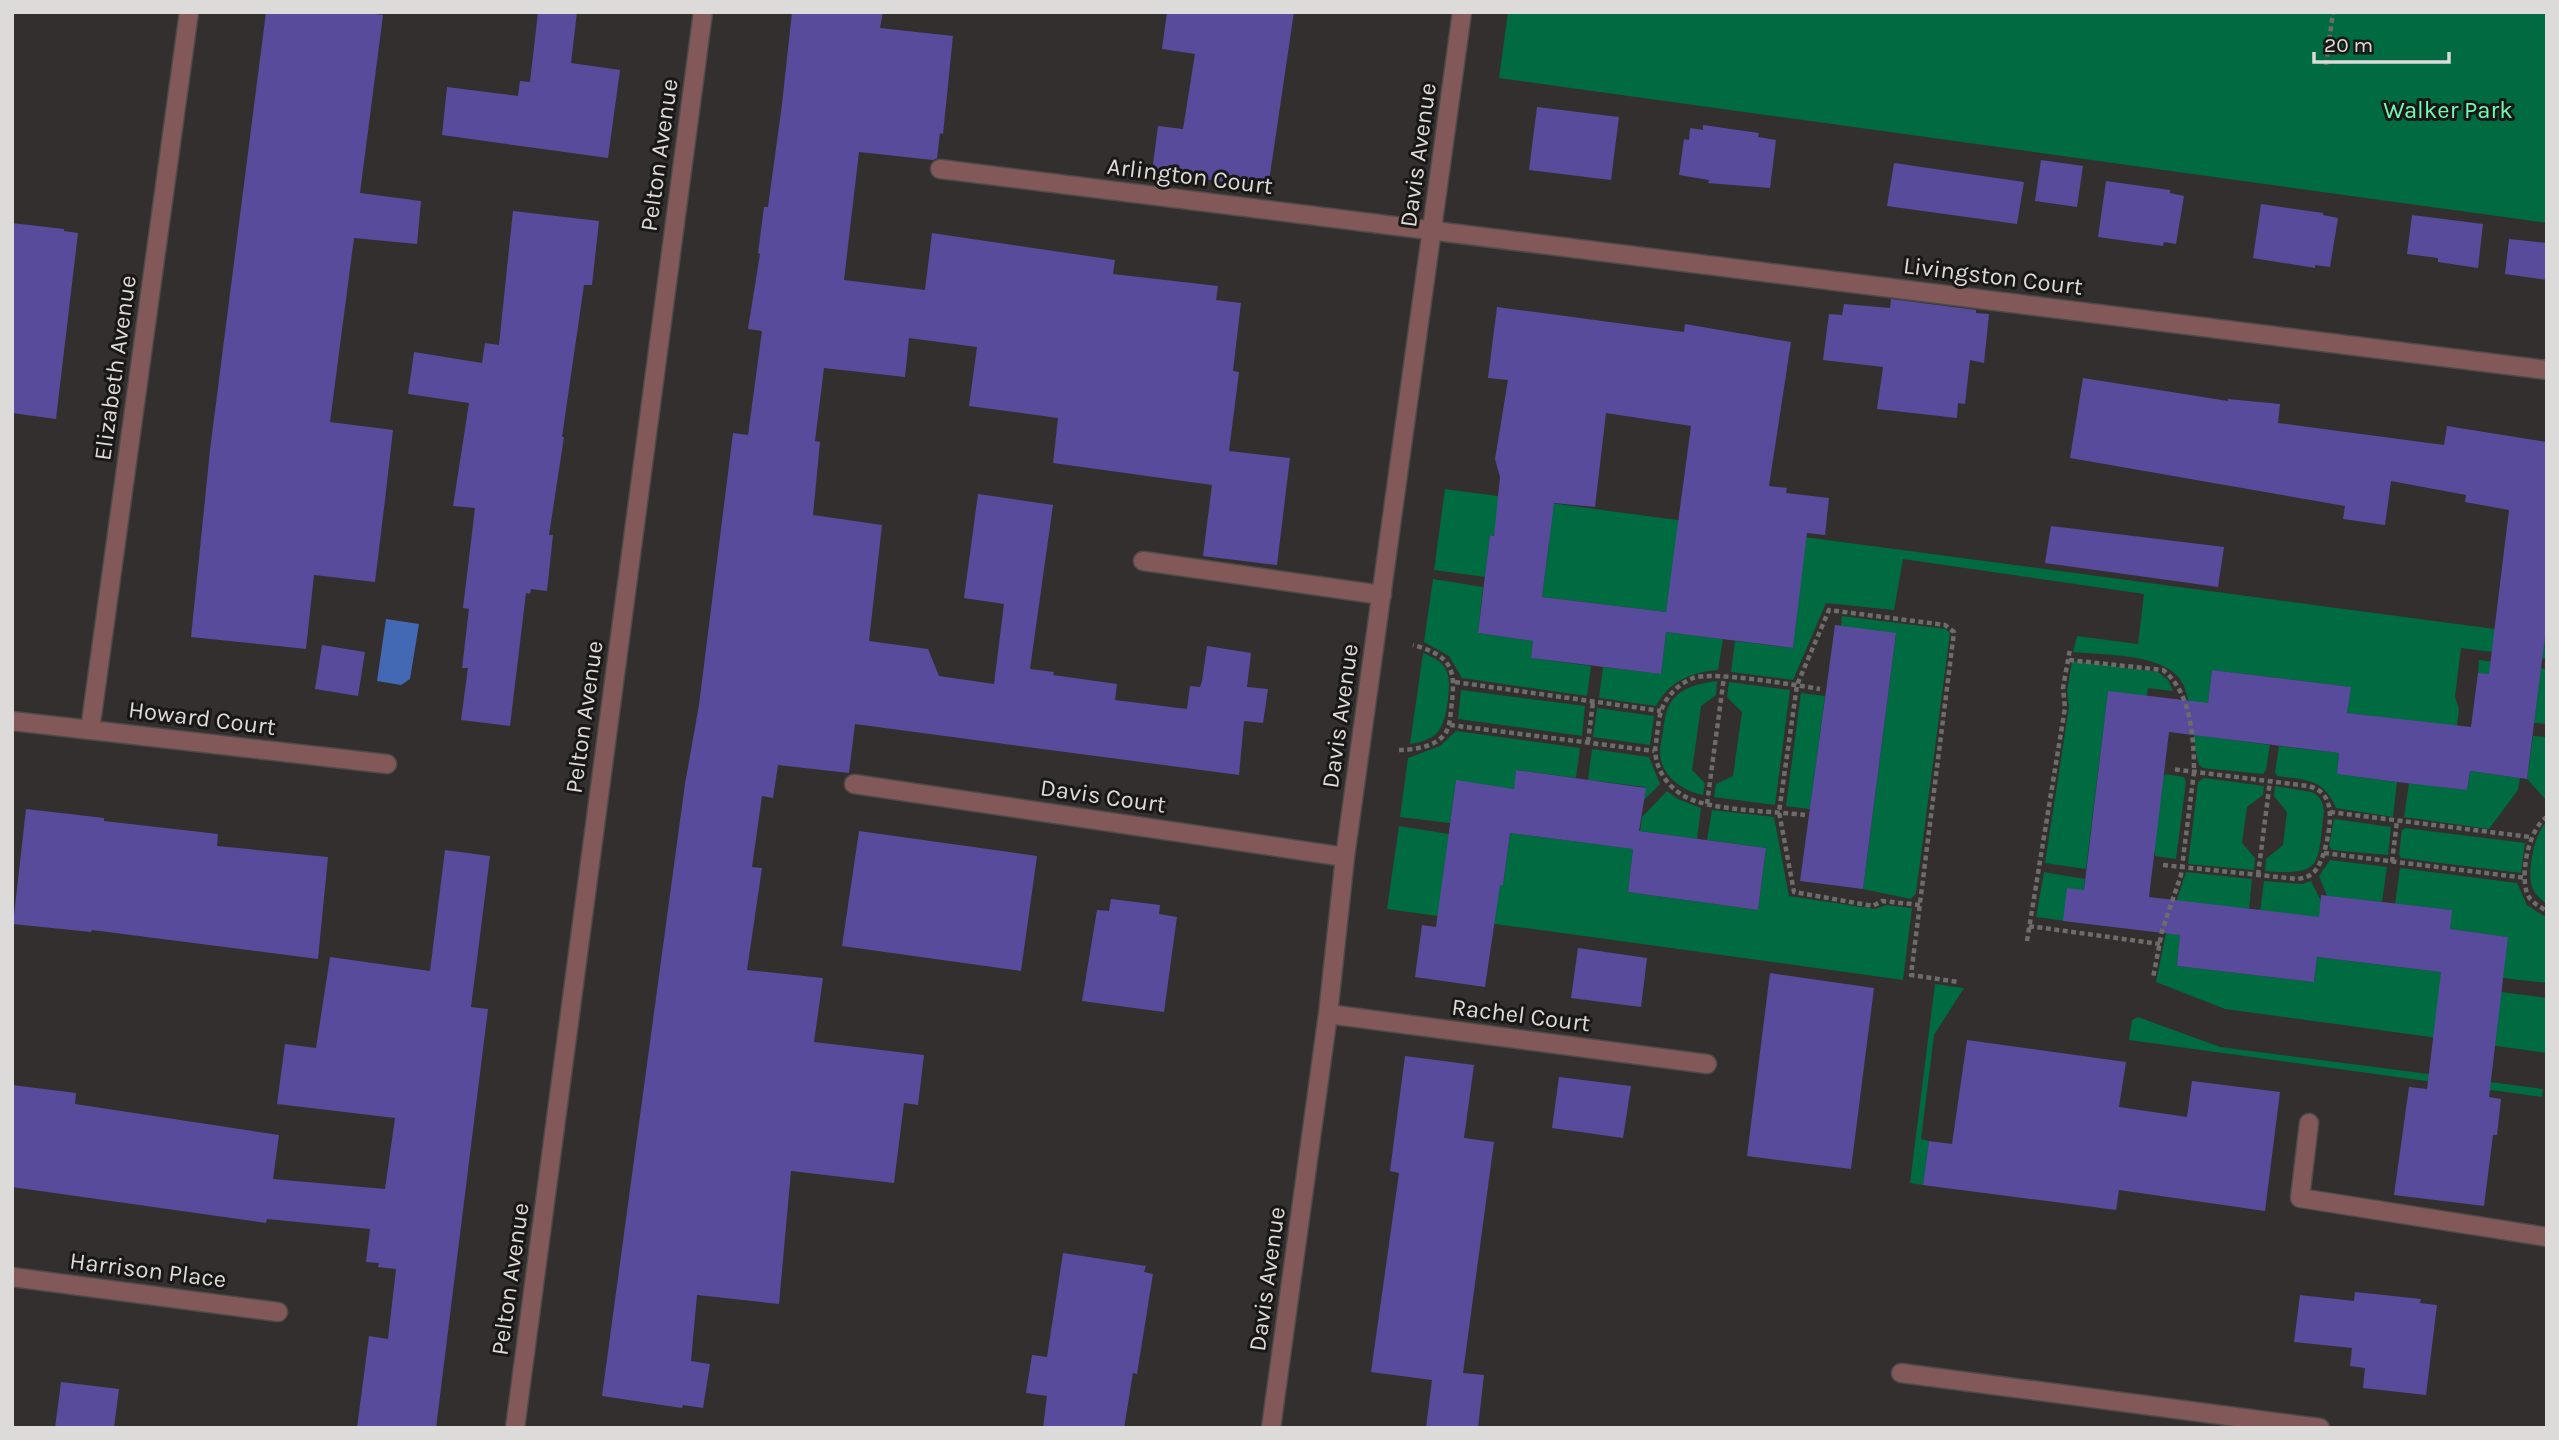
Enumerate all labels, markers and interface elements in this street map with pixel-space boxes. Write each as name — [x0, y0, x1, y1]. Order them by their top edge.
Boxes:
scale bar — [2314, 21, 2449, 65]
text: 20 m — [2324, 33, 2373, 57]
street label: Pelton Avenue — [634, 77, 684, 233]
street label: Davis Avenue — [1394, 81, 1442, 229]
park label: Walker Park — [2383, 96, 2513, 124]
street label: Arlington Court — [1106, 152, 1274, 200]
street label: Livingston Court — [1902, 251, 2084, 301]
street label: Elizabeth Avenue — [88, 274, 142, 462]
street label: Pelton Avenue — [559, 639, 609, 795]
street label: Davis Avenue — [1316, 642, 1364, 790]
street label: Howard Court — [127, 695, 277, 741]
street label: Davis Court — [1038, 773, 1168, 819]
street label: Rachel Court — [1450, 993, 1592, 1037]
street label: Pelton Avenue — [485, 1201, 535, 1357]
street label: Davis Avenue — [1243, 1205, 1291, 1353]
street label: Harrison Place — [68, 1247, 228, 1293]

